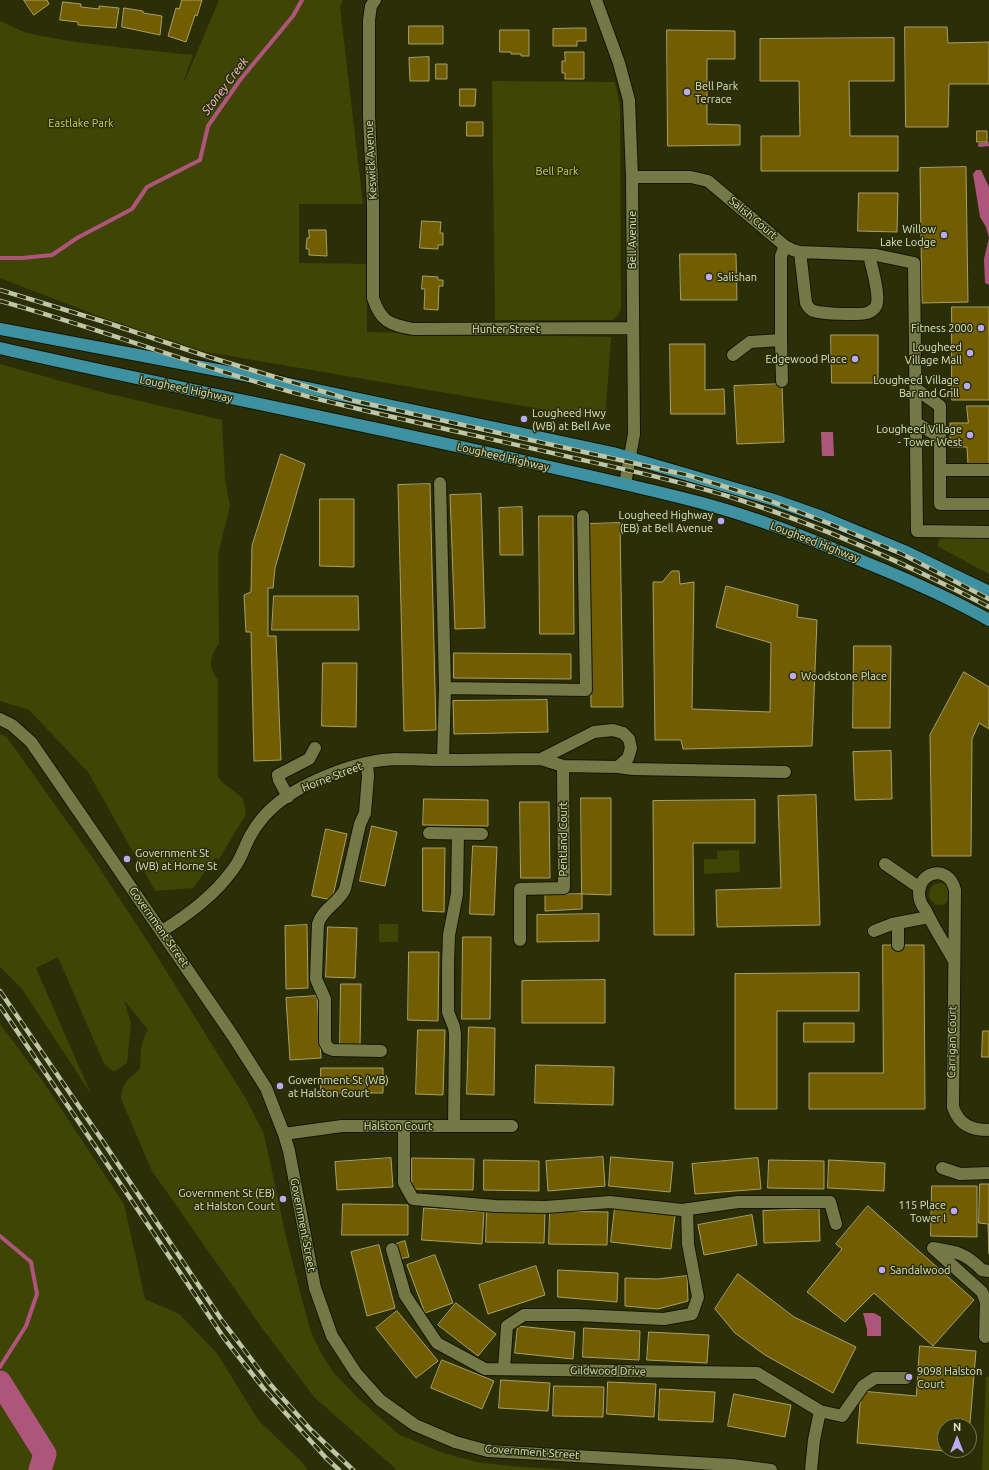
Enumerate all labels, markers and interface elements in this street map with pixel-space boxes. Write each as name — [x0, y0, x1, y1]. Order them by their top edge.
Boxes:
water label: Stoney Creek — [199, 54, 251, 118]
place label: Bell Park Terrace — [695, 79, 738, 105]
marker: Bell Park Terrace — [682, 87, 692, 97]
park label: Eastlake Park — [48, 116, 114, 130]
street label: Keswick Avenue — [362, 120, 380, 200]
park label: Bell Park — [535, 164, 579, 178]
street label: Salish Court — [726, 194, 780, 242]
street label: Bell Avenue — [625, 211, 639, 269]
place label: Willow Lake Lodge — [880, 222, 936, 248]
marker: Willow Lake Lodge — [939, 230, 949, 240]
place label: Salishan — [717, 270, 757, 284]
marker: Salishan — [704, 272, 714, 282]
place label: Fitness 2000 — [911, 321, 973, 335]
street label: Hunter Street — [472, 322, 540, 336]
marker: Fitness 2000 — [976, 323, 986, 333]
place label: Lougheed Village Mall — [905, 340, 962, 366]
marker: Lougheed Village Mall — [965, 348, 975, 358]
place label: Edgewood Place — [765, 352, 847, 366]
marker: Edgewood Place — [850, 354, 860, 364]
street label: Lougheed Highway — [138, 373, 234, 405]
place label: Lougheed Village Bar and Grill — [873, 373, 959, 399]
marker: Lougheed Village Bar and Grill — [962, 381, 972, 391]
place label: Lougheed Hwy (WB) at Bell Ave — [532, 406, 611, 432]
marker: Lougheed Hwy (WB) at Bell Ave — [519, 414, 529, 424]
place label: Lougheed Village - Tower West — [876, 422, 962, 448]
marker: Lougheed Village - Tower West — [965, 430, 975, 440]
street label: Lougheed Highway — [456, 440, 550, 474]
place label: Lougheed Highway (EB) at Bell Avenue — [619, 508, 713, 534]
marker: Lougheed Highway (EB) at Bell Avenue — [716, 516, 726, 526]
street label: Lougheed Highway — [769, 519, 861, 565]
place label: Woodstone Place — [801, 669, 887, 683]
marker: Woodstone Place — [788, 671, 798, 681]
street label: Horne Street — [300, 759, 364, 795]
street label: Pentland Court — [556, 802, 570, 876]
place label: Government St (WB) at Horne St — [135, 846, 217, 872]
marker: Government St (WB) at Horne St — [122, 854, 132, 864]
street label: Government Street — [126, 884, 192, 970]
street label: Carrigan Court — [945, 1006, 959, 1078]
place label: Government St (WB) at Halston Court — [288, 1073, 389, 1099]
marker: Government St (WB) at Halston Court — [275, 1081, 285, 1091]
street label: Halston Court — [364, 1119, 432, 1133]
street label: Government Street — [287, 1177, 319, 1273]
place label: Government St (EB) at Halston Court — [178, 1186, 275, 1212]
marker: Government St (EB) at Halston Court — [278, 1194, 288, 1204]
place label: 115 Place Tower I — [899, 1198, 946, 1224]
marker: 115 Place Tower I — [949, 1206, 959, 1216]
place label: Sandalwood — [890, 1263, 950, 1277]
marker: Sandalwood — [877, 1265, 887, 1275]
street label: Gildwood Drive — [570, 1364, 646, 1378]
place label: 9098 Halston Court — [917, 1364, 982, 1390]
marker: 9098 Halston Court — [904, 1372, 914, 1382]
north arrow — [937, 1418, 977, 1458]
text: N — [953, 1421, 961, 1433]
street label: Government Street — [484, 1442, 580, 1462]

